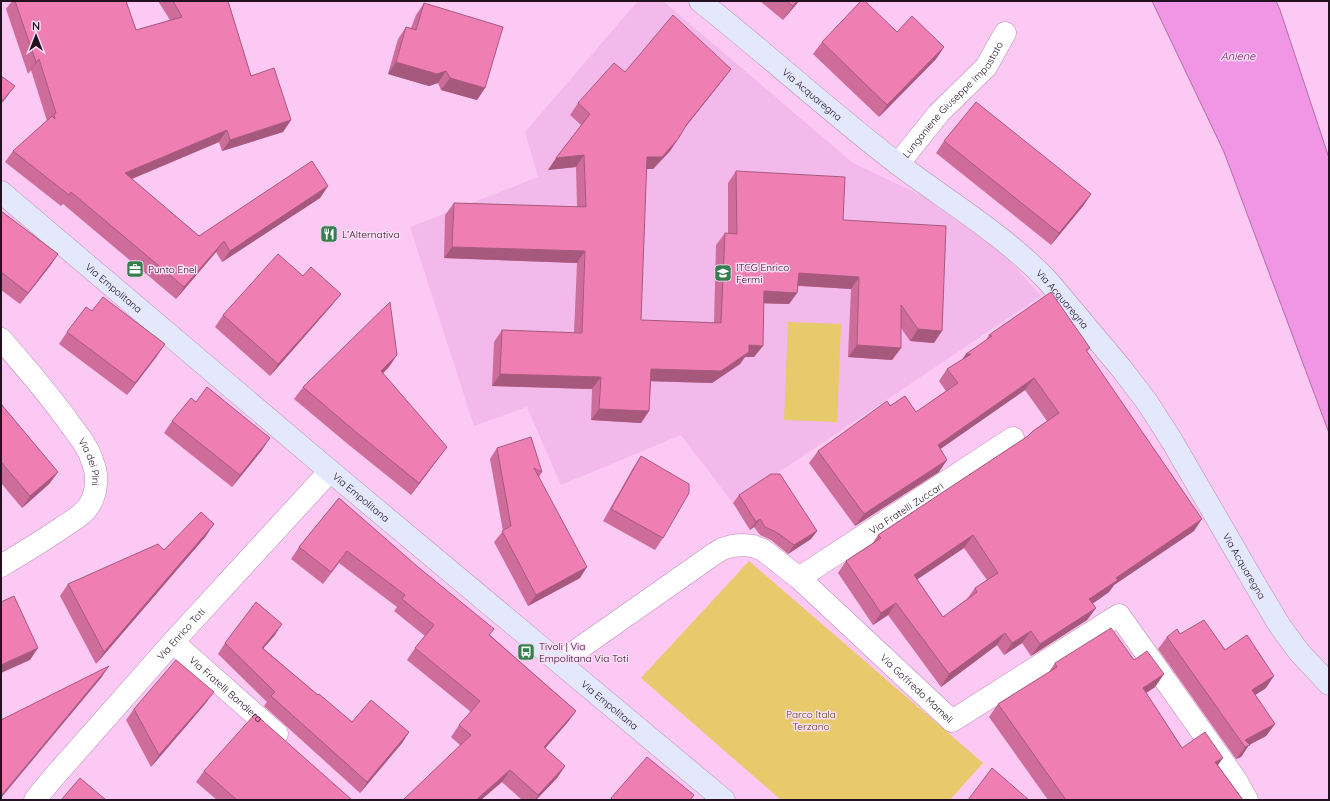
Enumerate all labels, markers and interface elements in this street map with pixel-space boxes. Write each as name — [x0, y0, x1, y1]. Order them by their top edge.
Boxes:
north arrow — [16, 16, 56, 56]
text: N — [32, 19, 40, 33]
street label: Lunganiene Giuseppe Impastato — [900, 39, 1006, 161]
water label: Aniene — [1221, 49, 1256, 63]
street label: Via Acquaregna — [779, 66, 845, 124]
restaurant icon: L’Alternativa — [319, 224, 339, 244]
place label: L’Alternativa — [342, 228, 400, 241]
office icon: Punto Enel — [125, 259, 145, 279]
street label: Via Empolitana — [83, 260, 145, 316]
place label: ITCG Enrico Fermi — [736, 261, 789, 286]
place label: Punto Enel — [148, 263, 197, 276]
school or university icon: ITCG Enrico Fermi — [713, 263, 733, 283]
street label: Via Acquaregna — [1033, 267, 1091, 332]
street label: Via dei Pini — [75, 435, 102, 486]
street label: Via Empolitana — [330, 470, 392, 525]
street label: Via Fratelli Zuccari — [867, 479, 946, 537]
street label: Via Acquaregna — [1220, 531, 1268, 602]
street label: Via Enrico Toti — [154, 606, 208, 663]
place label: Tivoli | Via Empolitana Via Toti — [539, 640, 628, 665]
bus stop icon: Tivoli | Via Empolitana Via Toti — [516, 642, 536, 662]
street label: Via Goffredo Mameli — [877, 651, 956, 726]
street label: Via Fratelli Bandiera — [187, 654, 265, 725]
street label: Via Empolitana — [578, 678, 641, 733]
park label: Parco Itala Terzano — [786, 708, 836, 733]

